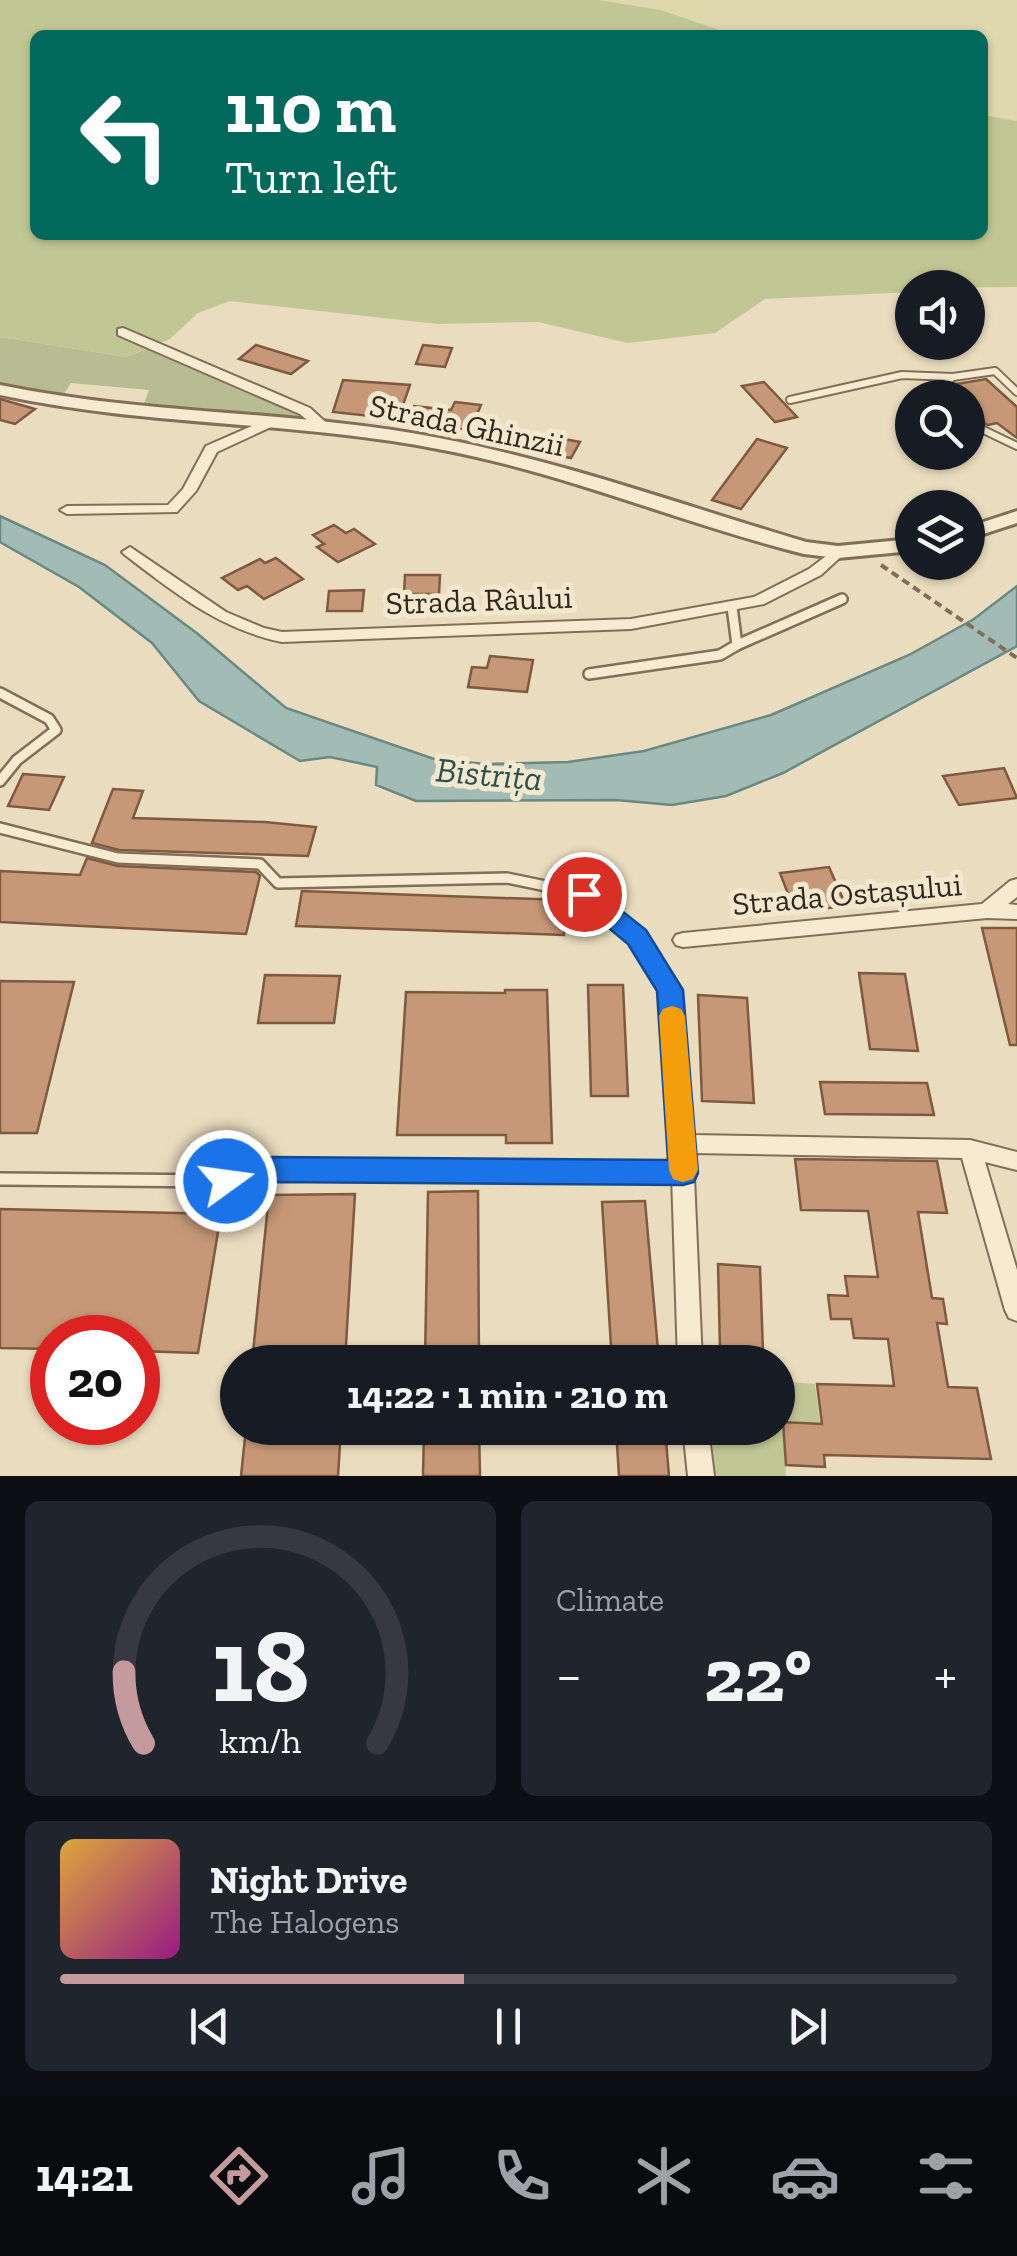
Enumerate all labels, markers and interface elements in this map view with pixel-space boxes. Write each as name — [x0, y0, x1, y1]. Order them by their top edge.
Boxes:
text: 110 m — [225, 66, 396, 150]
icon: left — [60, 70, 190, 200]
text: Turn left — [225, 151, 397, 205]
map controls — [895, 270, 985, 580]
button: sound — [895, 270, 985, 360]
button: search — [895, 380, 985, 470]
street label: Strada Ghinzii — [366, 386, 568, 464]
button: layers — [895, 490, 985, 580]
street label: Strada Râului — [385, 578, 573, 622]
water label: Bistrița — [434, 748, 544, 800]
pin — [542, 852, 627, 937]
street label: Strada Ostașului — [731, 865, 963, 923]
icon: arrive — [557, 867, 612, 922]
position arrow — [174, 1129, 278, 1233]
speed limit sign: 20 — [30, 1315, 160, 1445]
text: 14:22 · 1 min · 210 m — [347, 1372, 668, 1418]
text: Climate — [556, 1581, 664, 1619]
text: 18 — [211, 1603, 310, 1728]
text: 22° — [704, 1630, 812, 1720]
text: − — [556, 1642, 582, 1708]
text: + — [934, 1642, 957, 1708]
text: km/h — [220, 1719, 301, 1762]
text: Night Drive — [210, 1857, 407, 1903]
text: The Halogens — [210, 1903, 399, 1941]
icon: previous — [182, 1999, 237, 2054]
icon: pause — [481, 1999, 536, 2054]
icon: next — [780, 1999, 835, 2054]
icon: directions — [204, 2141, 274, 2211]
icon: music — [346, 2141, 416, 2211]
icon: phone — [487, 2141, 557, 2211]
icon: climate — [629, 2141, 699, 2211]
icon: car — [770, 2141, 840, 2211]
icon: filters — [911, 2141, 981, 2211]
text: 14:21 — [36, 2149, 133, 2203]

